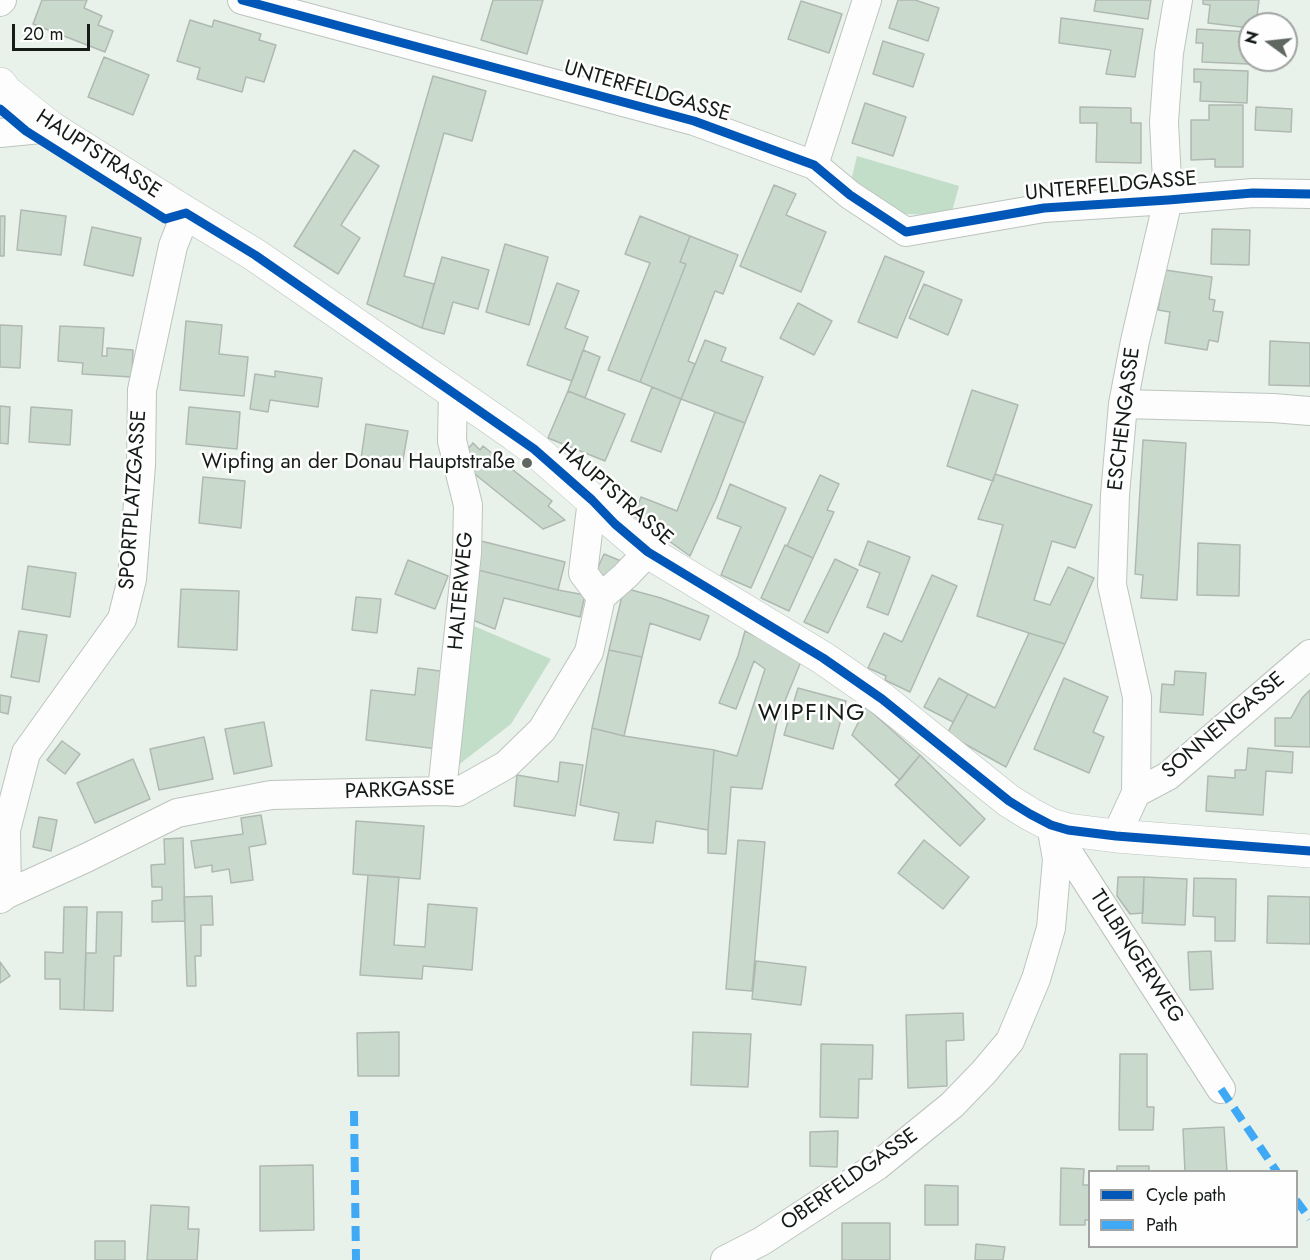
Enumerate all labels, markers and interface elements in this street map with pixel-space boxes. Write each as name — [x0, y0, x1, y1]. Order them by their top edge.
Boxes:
scale bar — [15, 12, 93, 50]
north arrow — [1238, 12, 1298, 72]
text: 20 m — [23, 21, 63, 47]
text: N — [1239, 29, 1265, 47]
street label: UNTERFELDGASSE — [561, 56, 733, 128]
street label: HAUPTSTRASSE — [31, 105, 165, 205]
street label: UNTERFELDGASSE — [1024, 167, 1198, 207]
street label: ESCHENGASSE — [1104, 346, 1146, 492]
street label: SPORTPLATZGASSE — [115, 409, 153, 591]
street label: HAUPTSTRASSE — [552, 438, 678, 552]
place label: Wipfing an der Donau Hauptstraße — [201, 450, 515, 476]
marker: Wipfing an der Donau Hauptstraße — [520, 456, 534, 470]
street label: HALTERWEG — [444, 531, 480, 651]
street label: SONNENGASSE — [1157, 667, 1291, 785]
district label: WIPFING — [758, 700, 866, 728]
street label: PARKGASSE — [344, 776, 456, 806]
street label: TULBINGERWEG — [1084, 886, 1188, 1028]
street label: OBERFELDGASSE — [777, 1123, 923, 1237]
legend — [1088, 1170, 1298, 1248]
text: Cycle path — [1146, 1182, 1226, 1208]
text: Path — [1146, 1212, 1178, 1238]

